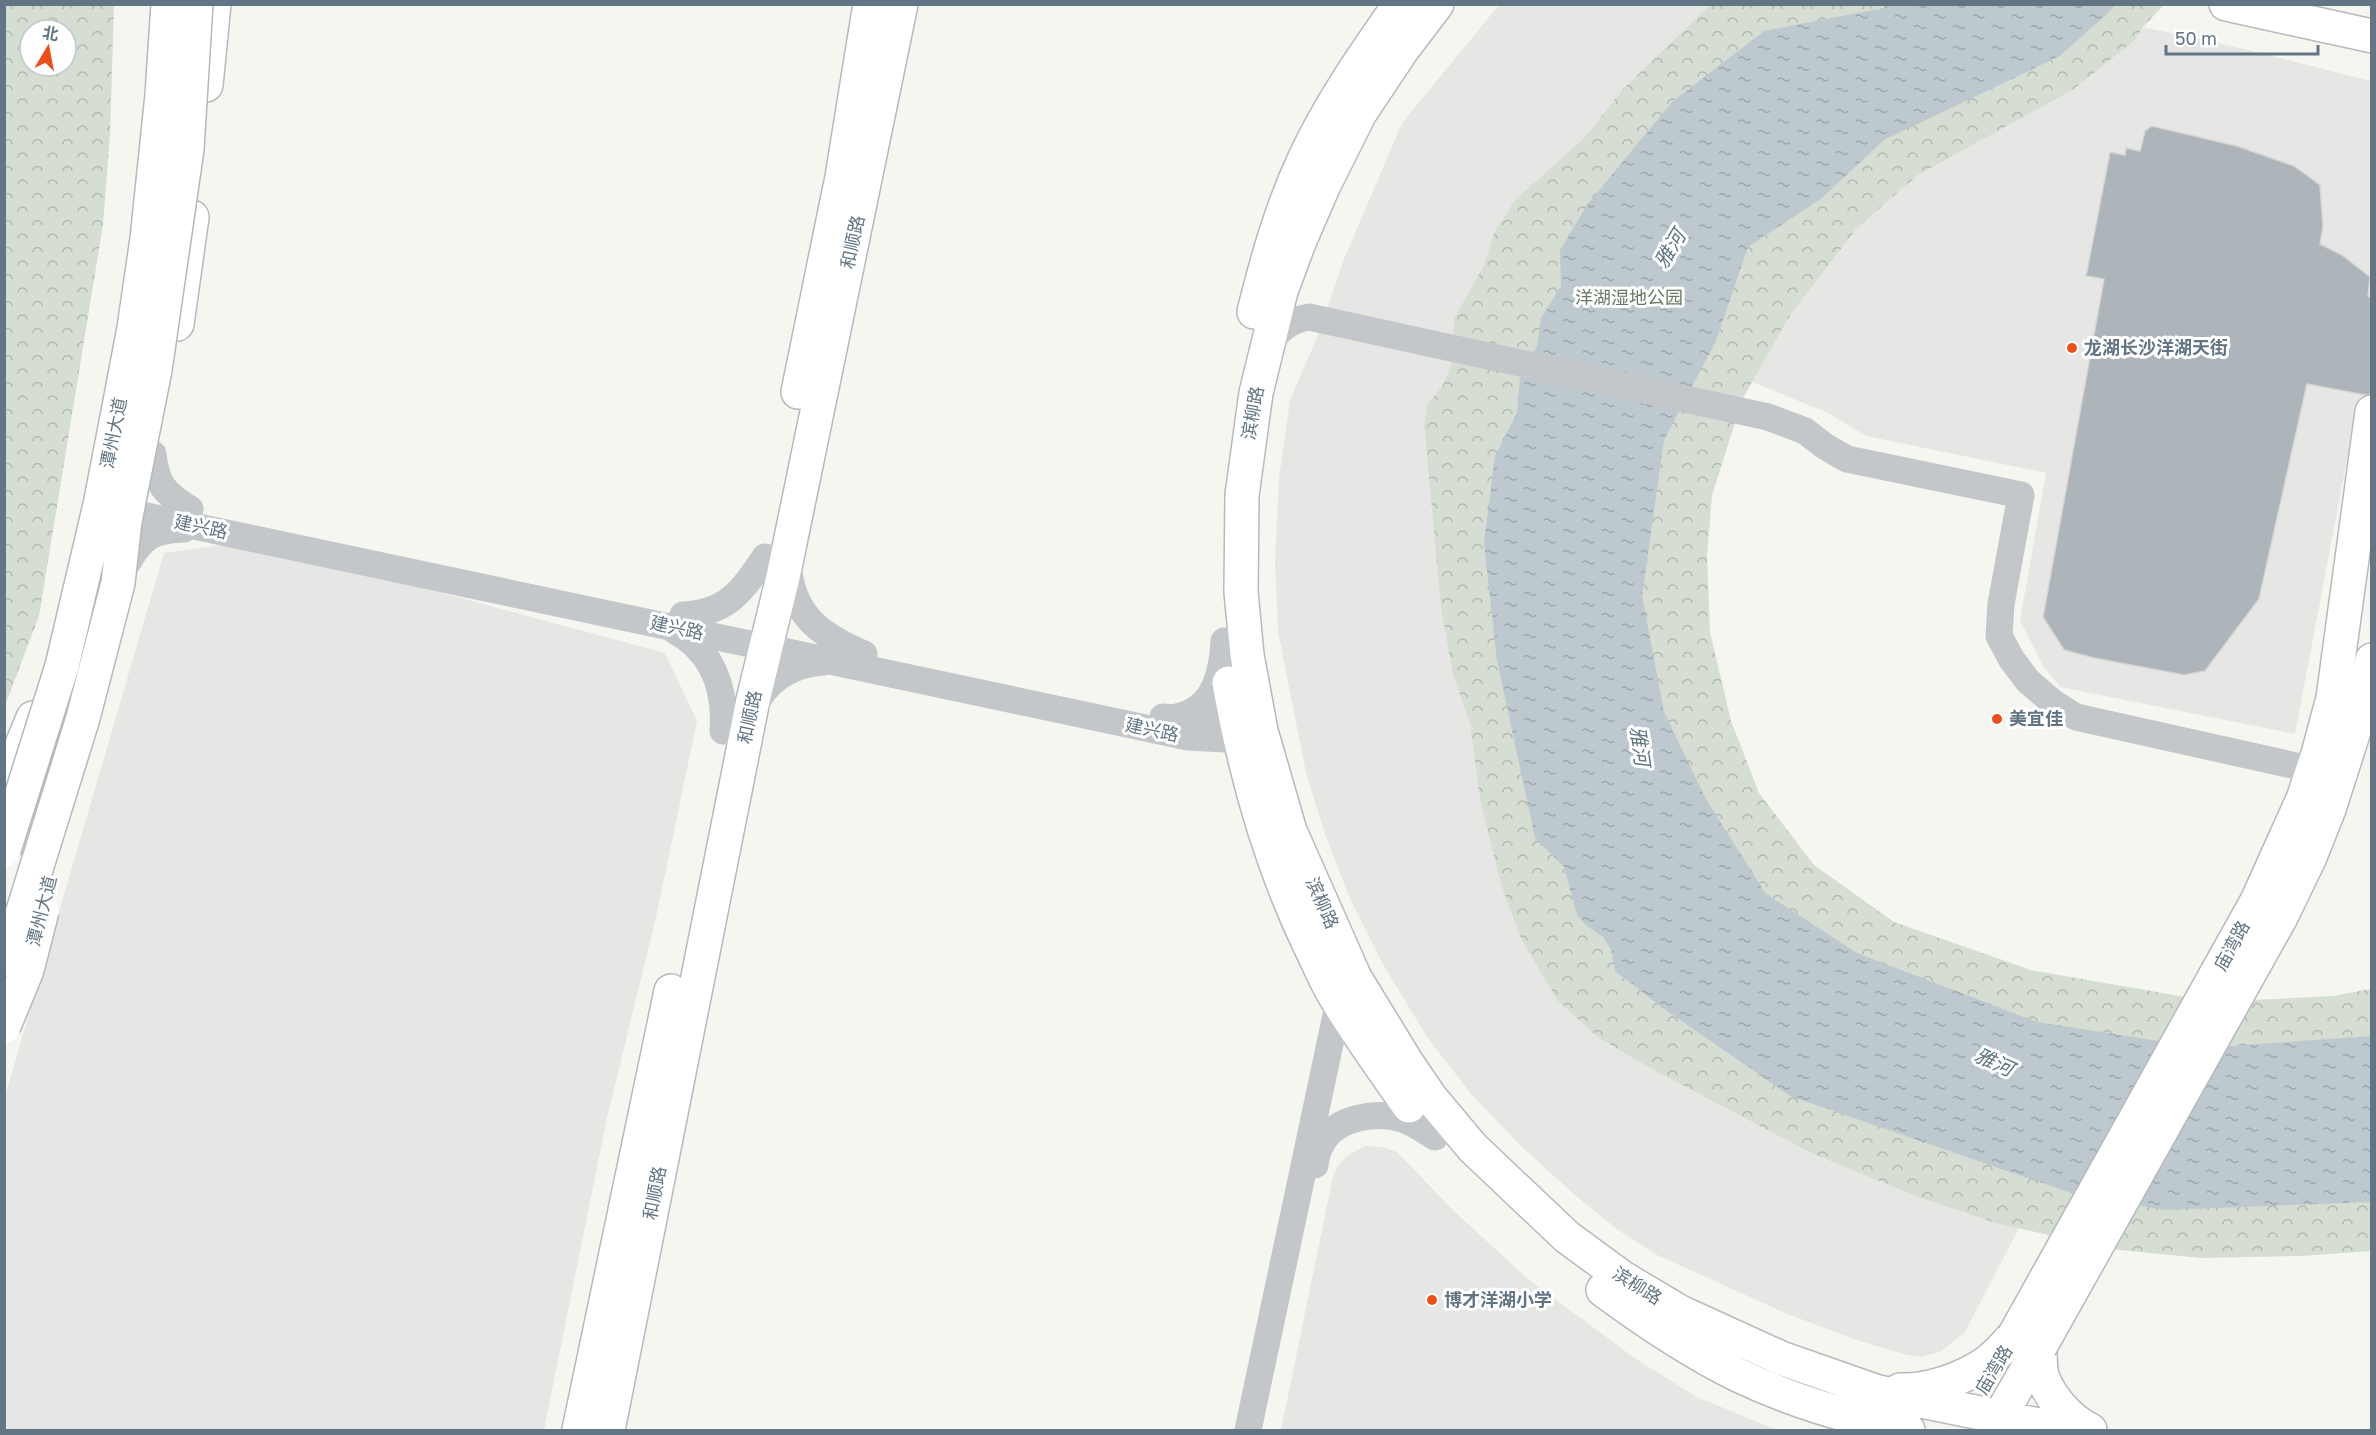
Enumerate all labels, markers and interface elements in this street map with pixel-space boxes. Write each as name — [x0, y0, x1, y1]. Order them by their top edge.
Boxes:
north arrow — [18, 18, 78, 78]
scale bar — [2166, 18, 2318, 56]
text: 北 — [41, 22, 60, 44]
text: 50 m — [2175, 27, 2217, 49]
street label: 和顺路 — [836, 213, 868, 270]
water label: 雅河 — [1649, 222, 1692, 272]
park label: 洋湖湿地公园 — [1575, 286, 1683, 308]
place label: 龙湖长沙洋湖天街 — [2084, 336, 2228, 358]
marker: 龙湖长沙洋湖天街 — [2065, 341, 2079, 355]
street label: 滨柳路 — [1236, 384, 1268, 441]
street label: 潭州大道 — [95, 395, 131, 470]
street label: 建兴路 — [173, 510, 230, 542]
street label: 建兴路 — [649, 611, 706, 643]
street label: 和顺路 — [733, 688, 765, 745]
place label: 美宜佳 — [2009, 707, 2063, 729]
marker: 美宜佳 — [1990, 712, 2004, 726]
street label: 建兴路 — [1124, 713, 1181, 745]
water label: 雅河 — [1626, 724, 1656, 771]
street label: 潭州大道 — [22, 873, 60, 948]
street label: 滨柳路 — [1302, 873, 1344, 932]
street label: 庙湾路 — [2208, 917, 2254, 974]
water label: 雅河 — [1971, 1042, 2021, 1082]
street label: 和顺路 — [638, 1164, 670, 1221]
street label: 滨柳路 — [1609, 1262, 1666, 1309]
place label: 博才洋湖小学 — [1444, 1288, 1552, 1310]
marker: 博才洋湖小学 — [1425, 1293, 1439, 1307]
street label: 庙湾路 — [1970, 1341, 2016, 1398]

